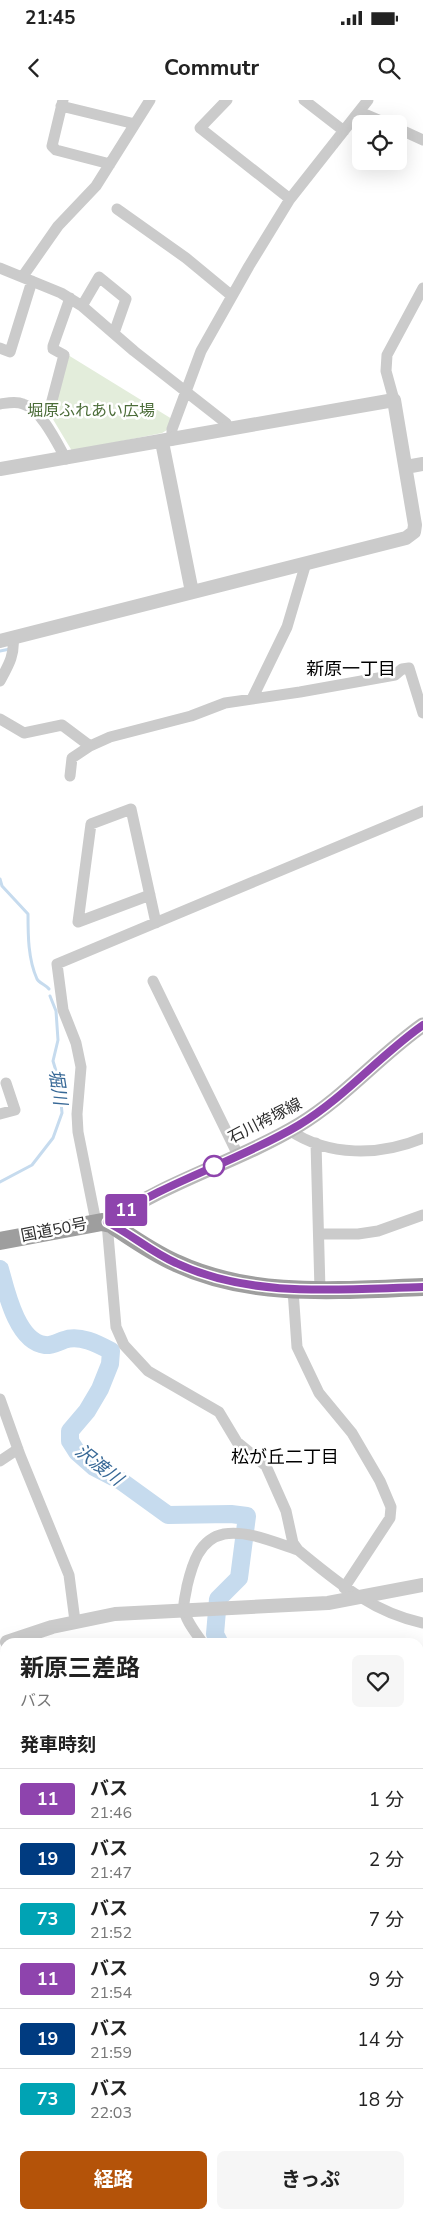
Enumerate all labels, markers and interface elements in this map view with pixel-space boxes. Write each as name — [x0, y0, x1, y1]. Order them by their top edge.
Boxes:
text: 21:45 — [25, 5, 75, 31]
text: Commutr — [164, 53, 259, 83]
icon: back — [20, 54, 48, 82]
icon: search — [375, 54, 403, 82]
map controls — [352, 115, 407, 170]
button: locate — [352, 115, 407, 170]
park label: 堀原ふれあい広場 — [27, 400, 155, 422]
district label: 新原一丁目 — [306, 657, 396, 681]
water label: 堀川 — [43, 1067, 73, 1109]
street label: 石川袴塚線 — [224, 1093, 306, 1149]
unlabelled marker — [203, 1155, 225, 1177]
line badge: 11 — [104, 1194, 148, 1226]
text: 11 — [115, 1198, 137, 1222]
street label: 国道50号 — [19, 1213, 89, 1247]
water label: 沢渡川 — [70, 1439, 129, 1492]
district label: 松が丘二丁目 — [231, 1445, 339, 1469]
text: 新原三差路 — [20, 1652, 140, 1684]
button: heart — [352, 1655, 404, 1707]
text: バス — [20, 1690, 52, 1712]
text: 発車時刻 — [20, 1732, 96, 1758]
text: バス — [90, 1776, 128, 1802]
text: 11 — [37, 1787, 58, 1811]
text: 1 分 — [369, 1787, 404, 1813]
text: 21:46 — [90, 1802, 132, 1824]
text: バス — [90, 1836, 128, 1862]
text: 19 — [37, 1847, 58, 1871]
text: 2 分 — [369, 1847, 404, 1873]
text: 21:47 — [90, 1862, 132, 1884]
text: バス — [90, 1896, 128, 1922]
text: 73 — [37, 1907, 58, 1931]
text: 7 分 — [369, 1907, 404, 1933]
text: 21:52 — [90, 1922, 132, 1944]
text: バス — [90, 1956, 128, 1982]
text: 11 — [37, 1967, 58, 1991]
text: 9 分 — [369, 1967, 404, 1993]
text: 21:54 — [90, 1982, 132, 2004]
text: バス — [90, 2016, 128, 2042]
text: 19 — [37, 2027, 58, 2051]
text: 14 分 — [357, 2027, 404, 2053]
text: 21:59 — [90, 2042, 132, 2064]
text: バス — [90, 2076, 128, 2102]
text: 73 — [37, 2087, 58, 2111]
text: 18 分 — [357, 2087, 404, 2113]
text: 22:03 — [90, 2102, 132, 2124]
button: 経路 — [20, 2151, 207, 2209]
button: きっぷ — [217, 2151, 404, 2209]

